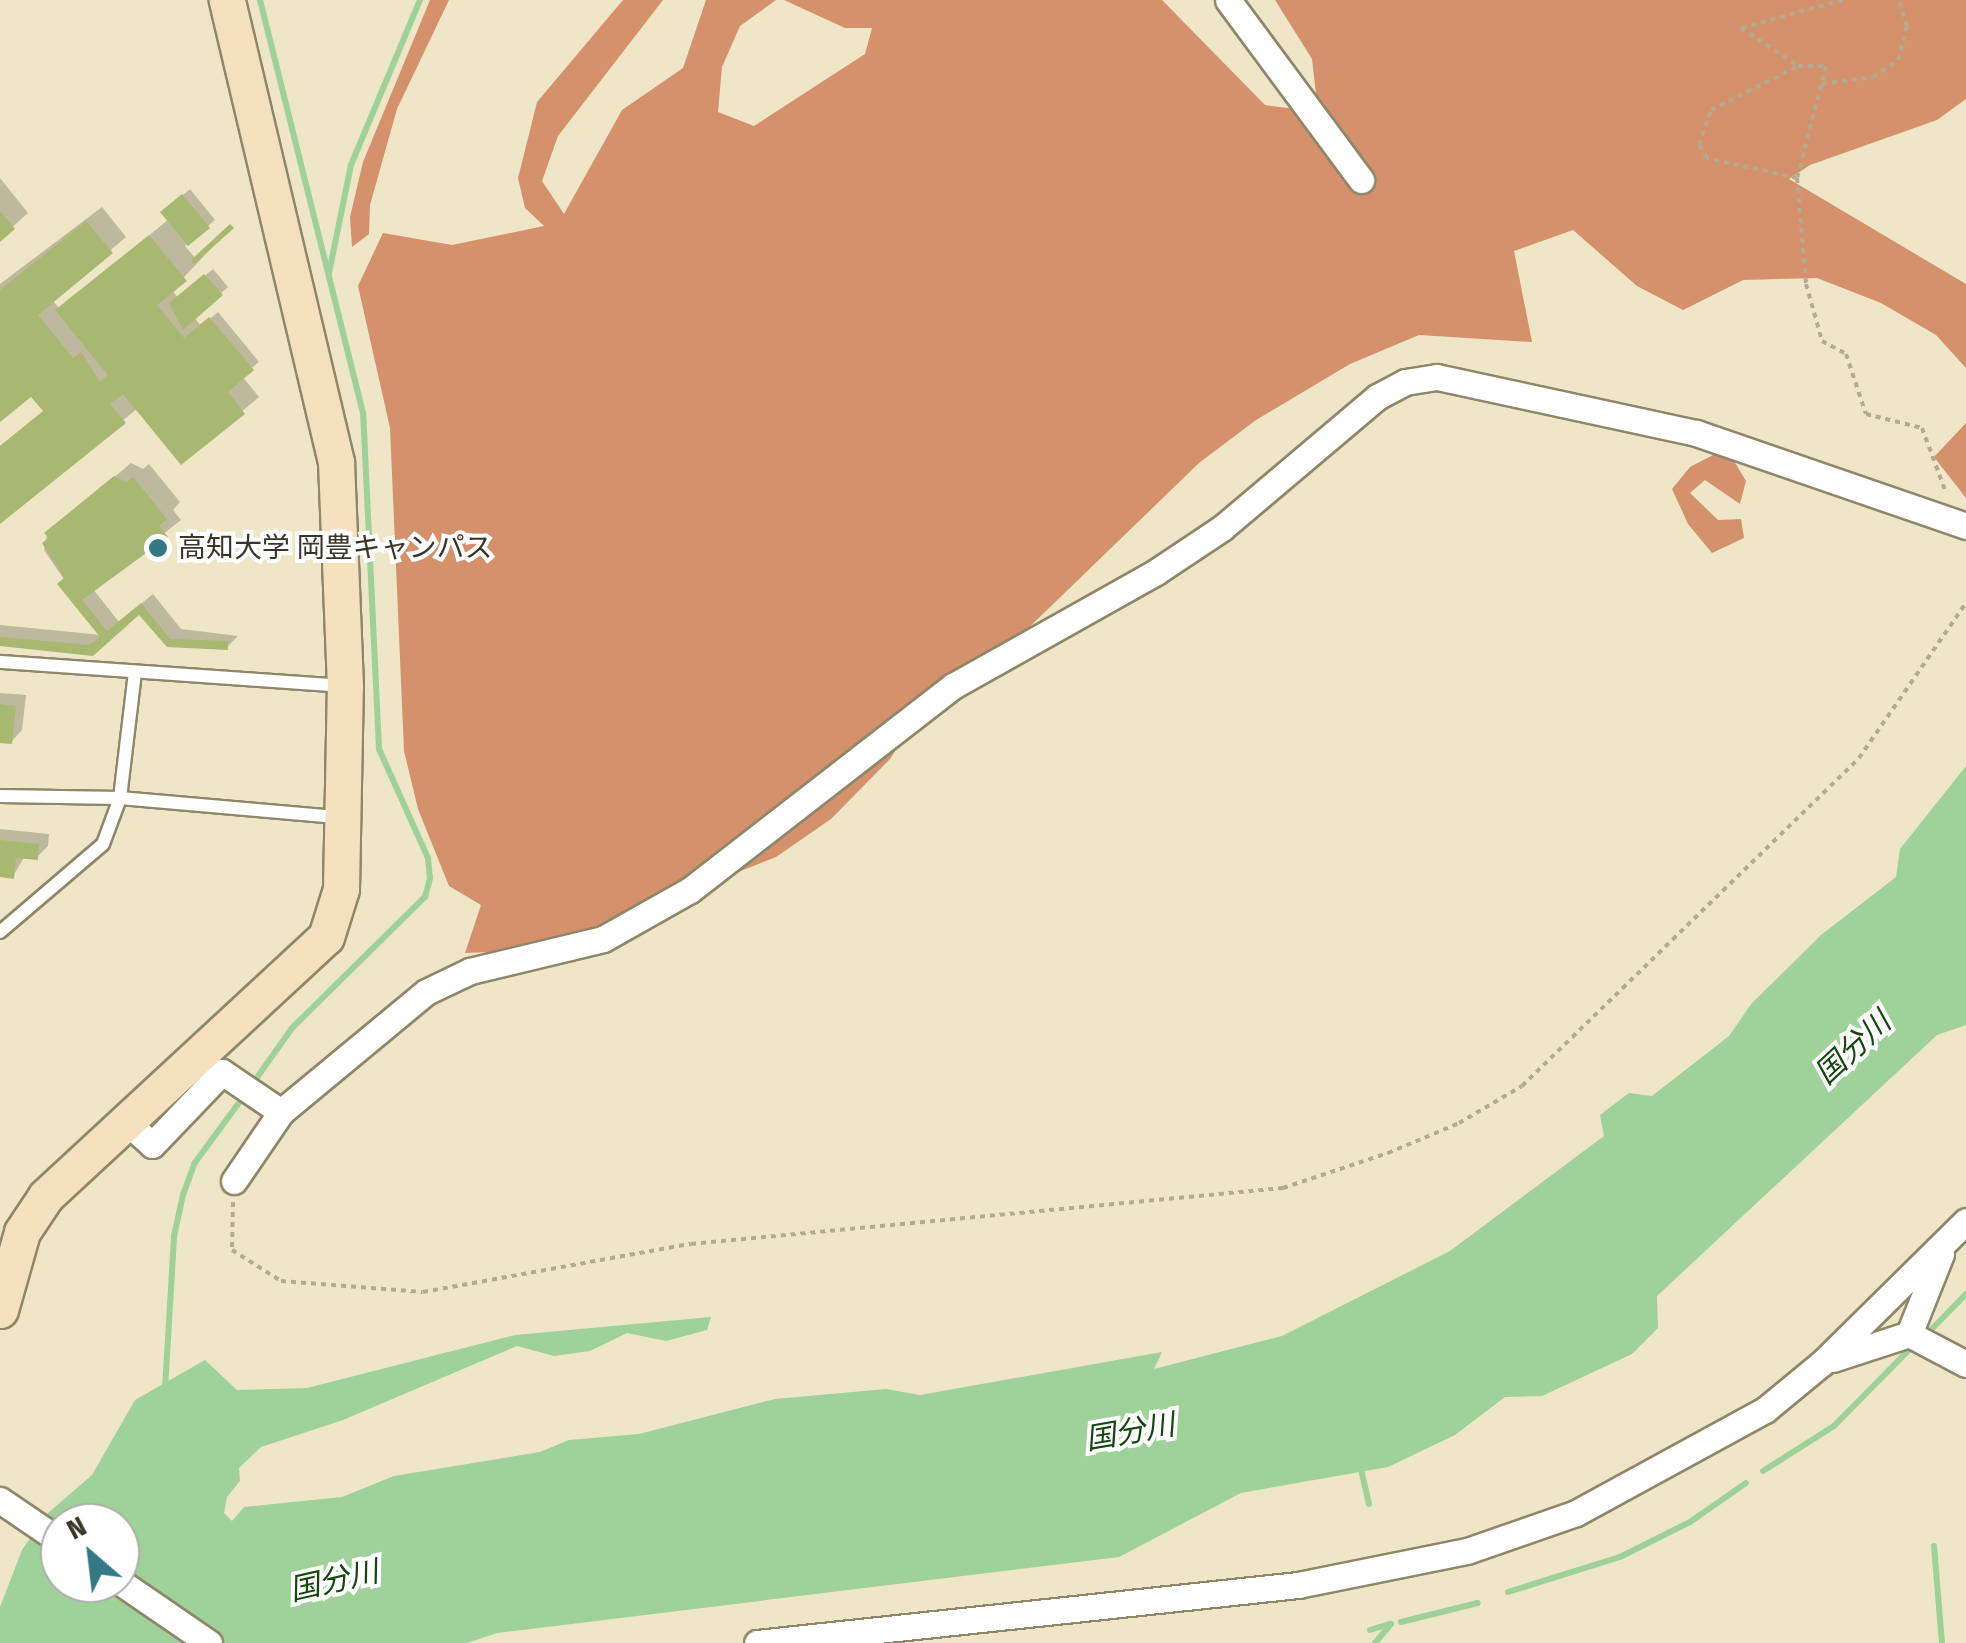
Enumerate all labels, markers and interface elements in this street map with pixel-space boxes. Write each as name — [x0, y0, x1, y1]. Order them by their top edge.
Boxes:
place label: 高知大学 岡豊キャンパス — [178, 531, 493, 565]
marker: 高知大学 岡豊キャンパス — [147, 537, 169, 559]
water label: 国分川 — [1808, 1004, 1898, 1092]
water label: 国分川 — [1083, 1406, 1177, 1458]
north arrow — [40, 1503, 140, 1603]
text: N — [61, 1509, 92, 1546]
water label: 国分川 — [286, 1553, 382, 1609]

